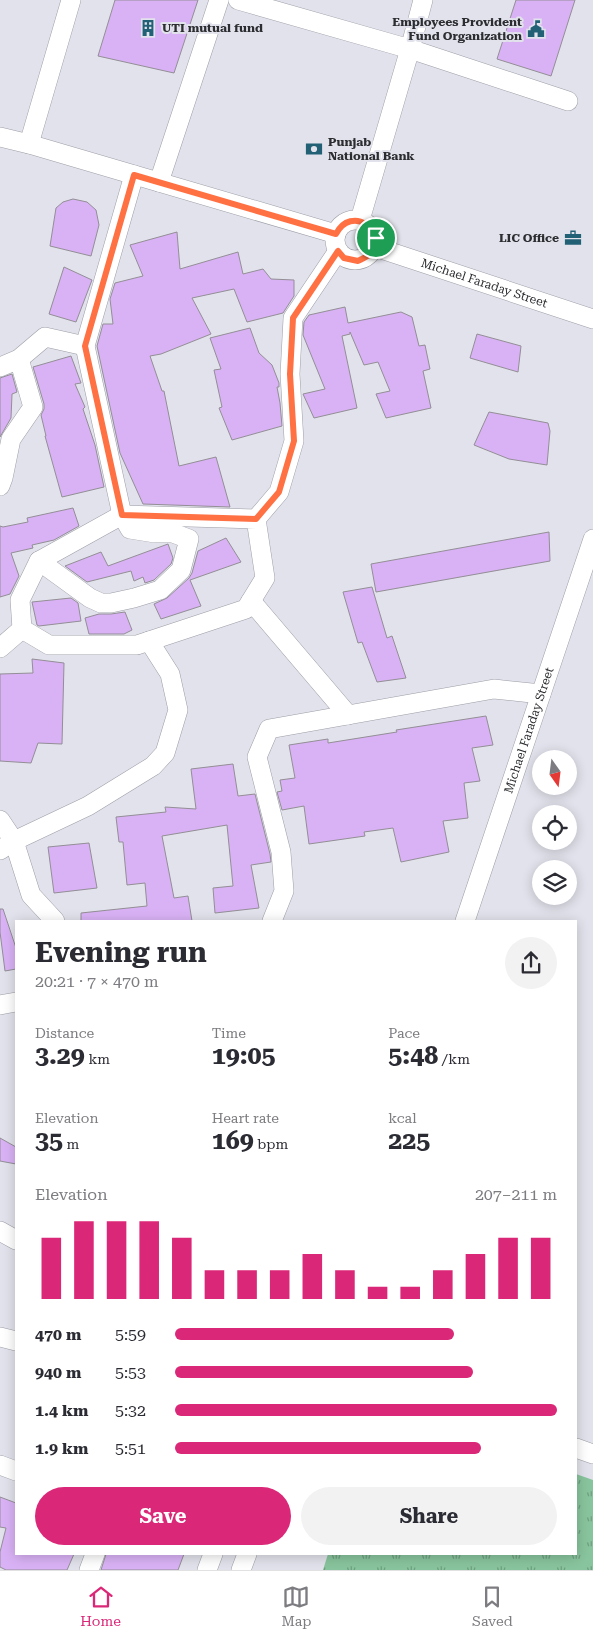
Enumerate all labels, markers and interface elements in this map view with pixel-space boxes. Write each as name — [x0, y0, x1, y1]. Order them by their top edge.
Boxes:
place label: Employees Provident Fund Organization — [392, 15, 522, 43]
building icon: UTI mutual fund — [138, 18, 158, 38]
public building icon: Employees Provident Fund Organization — [526, 19, 546, 39]
place label: UTI mutual fund — [162, 21, 263, 35]
place label: Punjab National Bank — [328, 135, 415, 163]
bank icon: Punjab National Bank — [304, 139, 324, 159]
pin — [355, 217, 397, 259]
icon: arrive — [362, 224, 390, 252]
office icon: LIC Office — [563, 228, 583, 248]
place label: LIC Office — [499, 231, 559, 245]
street label: Michael Faraday Street — [419, 256, 550, 311]
street label: Michael Faraday Street — [501, 665, 557, 795]
north arrow — [532, 750, 578, 795]
map controls — [532, 750, 577, 905]
button: locate — [532, 805, 577, 850]
button: layers — [532, 860, 577, 905]
text: Evening run — [35, 936, 207, 969]
button: share — [505, 937, 557, 989]
text: 20:21 · 7 × 470 m — [35, 972, 159, 991]
text: Distance — [35, 1025, 94, 1041]
text: Time — [212, 1025, 246, 1041]
text: Pace — [388, 1025, 420, 1041]
text: 3.29 — [35, 1041, 85, 1070]
text: 19:05 — [212, 1041, 275, 1070]
text: 5:48 — [388, 1041, 438, 1070]
text: km — [85, 1051, 110, 1067]
text: /km — [438, 1051, 470, 1067]
text: Elevation — [35, 1110, 98, 1126]
text: Heart rate — [212, 1110, 279, 1126]
text: kcal — [388, 1110, 417, 1126]
text: 35 — [35, 1126, 63, 1155]
text: 169 — [212, 1126, 254, 1155]
text: 225 — [388, 1126, 430, 1155]
text: m — [63, 1136, 79, 1152]
text: bpm — [254, 1136, 288, 1152]
text: Elevation — [35, 1185, 108, 1204]
text: 207–211 m — [475, 1185, 557, 1204]
text: 470 m — [35, 1325, 81, 1344]
text: 5:59 — [115, 1325, 146, 1344]
text: 940 m — [35, 1363, 81, 1382]
text: 5:53 — [115, 1363, 146, 1382]
text: 1.4 km — [35, 1401, 88, 1420]
text: 5:32 — [115, 1401, 146, 1420]
text: 1.9 km — [35, 1439, 88, 1458]
text: 5:51 — [115, 1439, 146, 1458]
button: Save — [35, 1487, 291, 1545]
button: Share — [301, 1487, 557, 1545]
tab: Home — [80, 1583, 121, 1629]
tab: Map — [282, 1583, 311, 1629]
tab: Saved — [472, 1583, 513, 1629]

